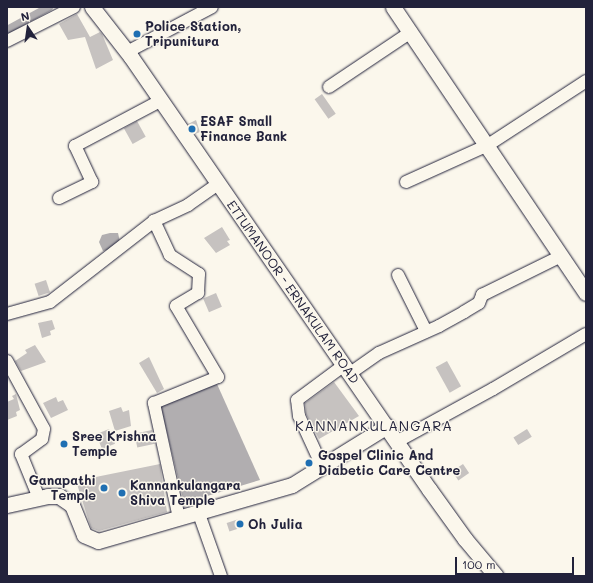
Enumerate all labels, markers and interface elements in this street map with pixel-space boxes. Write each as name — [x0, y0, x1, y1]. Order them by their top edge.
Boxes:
north arrow — [8, 8, 48, 48]
text: N — [19, 8, 31, 24]
place label: Police Station, Tripunitura — [145, 19, 241, 50]
marker: Police Station, Tripunitura — [132, 29, 142, 39]
place label: ESAF Small Finance Bank — [200, 114, 287, 145]
marker: ESAF Small Finance Bank — [187, 124, 197, 134]
street label: ETTUMANOOR - ERNAKULAM ROAD — [223, 197, 363, 387]
district label: KANNANKULANGARA — [295, 418, 453, 434]
place label: Sree Krishna Temple — [72, 429, 156, 460]
marker: Sree Krishna Temple — [59, 439, 69, 449]
place label: Gospel Clinic And Diabetic Care Centre — [318, 448, 460, 479]
marker: Gospel Clinic And Diabetic Care Centre — [303, 457, 315, 469]
place label: Ganapathi Temple — [29, 473, 96, 504]
place label: Kannankulangara Shiva Temple — [130, 478, 241, 509]
marker: Ganapathi Temple — [99, 483, 109, 493]
marker: Kannankulangara Shiva Temple — [117, 488, 127, 498]
place label: Oh Julia — [248, 516, 303, 532]
marker: Oh Julia — [235, 519, 245, 529]
scale bar — [457, 549, 576, 575]
text: 100 m — [462, 556, 496, 572]

